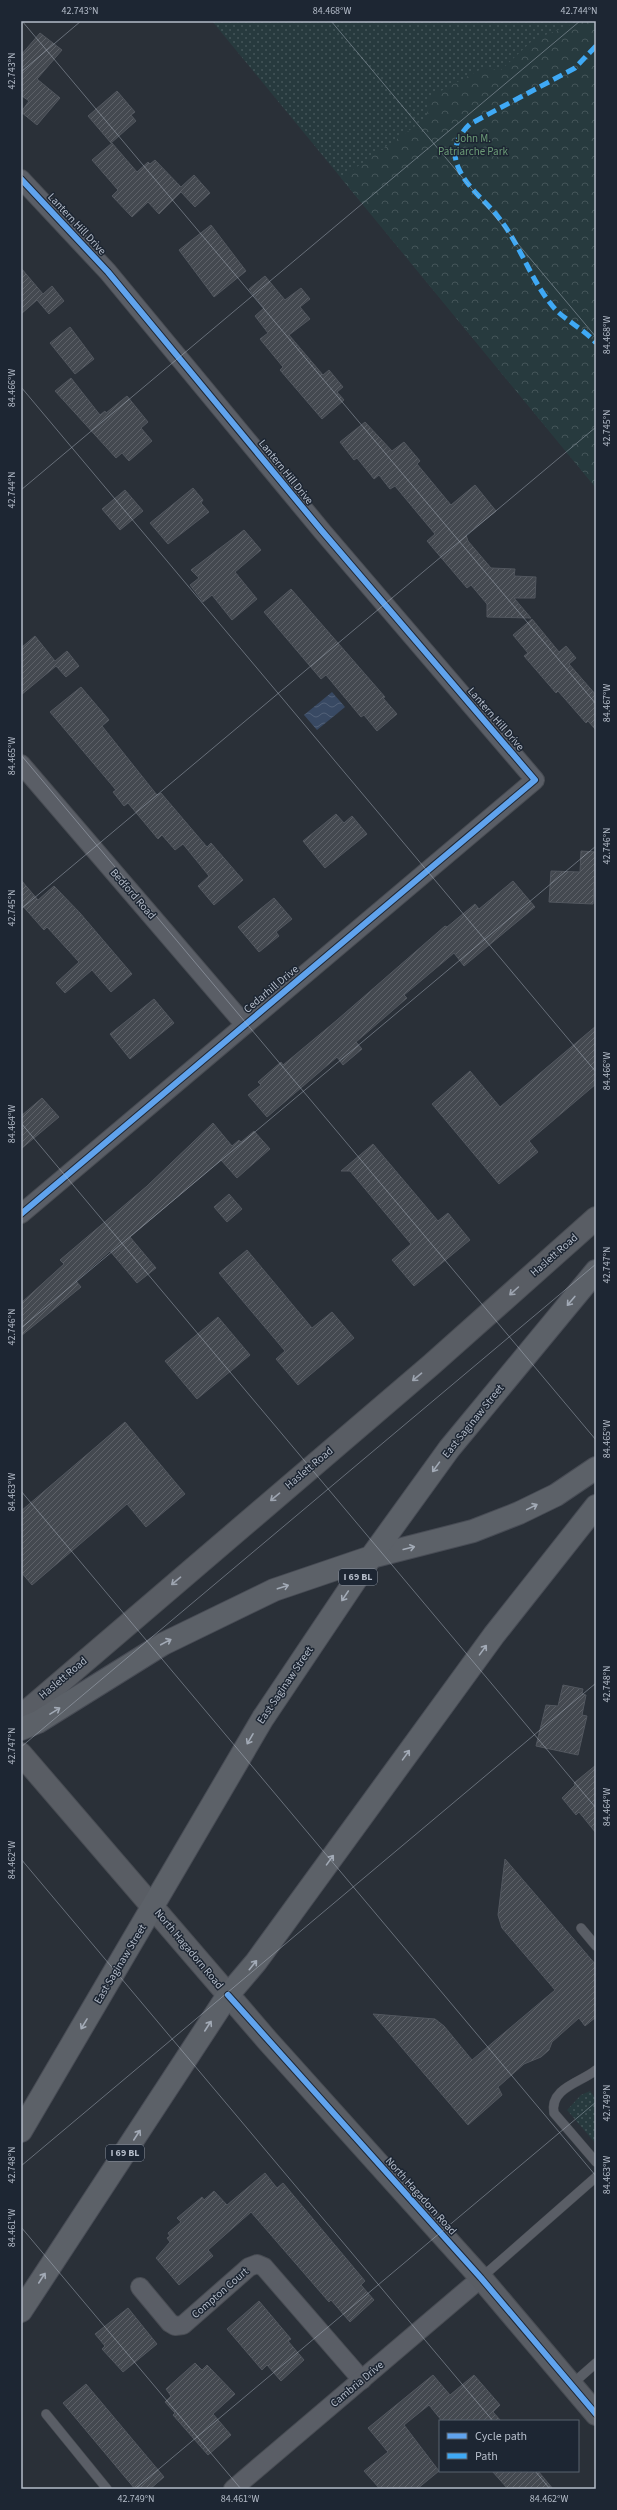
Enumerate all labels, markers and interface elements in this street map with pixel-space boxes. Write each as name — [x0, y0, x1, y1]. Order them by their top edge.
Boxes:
text: 42.743°N — [61, 4, 99, 18]
text: 84.468°W — [313, 4, 351, 18]
text: 42.744°N — [560, 4, 598, 18]
text: 42.743°N — [5, 52, 19, 90]
park label: John M. Patriarche Park — [438, 131, 508, 159]
street label: Lantern Hill Drive — [44, 190, 110, 259]
text: 84.468°W — [600, 316, 614, 354]
text: 84.466°W — [5, 369, 19, 407]
text: 42.745°N — [600, 409, 614, 447]
street label: Lantern Hill Drive — [255, 436, 317, 508]
text: 42.744°N — [5, 471, 19, 509]
street label: Lantern Hill Drive — [464, 684, 528, 754]
text: 84.467°W — [600, 684, 614, 722]
text: 84.465°W — [5, 737, 19, 775]
text: 42.746°N — [600, 827, 614, 865]
street label: Bedford Road — [107, 865, 159, 923]
text: 42.745°N — [5, 889, 19, 927]
street label: Cedarhill Drive — [240, 961, 302, 1016]
text: 84.466°W — [600, 1052, 614, 1090]
text: 84.464°W — [5, 1105, 19, 1143]
street label: Haslett Road — [527, 1230, 581, 1280]
text: 42.747°N — [600, 1246, 614, 1284]
one-way arrow — [509, 1286, 519, 1295]
one-way arrow — [566, 1295, 575, 1306]
text: 42.746°N — [5, 1308, 19, 1346]
one-way arrow — [412, 1373, 423, 1382]
street label: East Saginaw Street — [439, 1381, 507, 1461]
text: 84.465°W — [600, 1420, 614, 1458]
street label: Haslett Road — [282, 1443, 336, 1493]
one-way arrow — [432, 1461, 441, 1472]
text: 84.463°W — [5, 1473, 19, 1511]
one-way arrow — [270, 1493, 281, 1502]
one-way arrow — [526, 1503, 538, 1510]
one-way arrow — [402, 1544, 415, 1551]
road number: I 69 BL — [339, 1569, 377, 1585]
one-way arrow — [171, 1577, 182, 1586]
one-way arrow — [277, 1582, 289, 1590]
one-way arrow — [341, 1590, 349, 1601]
one-way arrow — [160, 1638, 172, 1646]
street label: East Saginaw Street — [253, 1643, 317, 1727]
one-way arrow — [479, 1645, 487, 1656]
street label: Haslett Road — [36, 1653, 90, 1703]
text: 42.748°N — [600, 1665, 614, 1703]
one-way arrow — [50, 1707, 61, 1715]
text: 42.747°N — [5, 1727, 19, 1765]
one-way arrow — [246, 1733, 254, 1745]
one-way arrow — [402, 1750, 410, 1761]
text: 84.464°W — [600, 1788, 614, 1826]
text: 84.462°W — [5, 1841, 19, 1879]
one-way arrow — [325, 1855, 334, 1866]
street label: North Hagadorn Road — [151, 1906, 227, 1992]
street label: East Saginaw Street — [90, 1921, 150, 2007]
one-way arrow — [248, 1960, 257, 1970]
one-way arrow — [79, 2018, 87, 2030]
one-way arrow — [204, 2021, 212, 2032]
text: 42.749°N — [600, 2084, 614, 2122]
one-way arrow — [133, 2129, 141, 2140]
road number: I 69 BL — [106, 2145, 144, 2161]
text: 42.748°N — [5, 2146, 19, 2184]
street label: North Hagadorn Road — [382, 2154, 460, 2238]
text: 84.463°W — [600, 2156, 614, 2194]
text: 84.461°W — [5, 2209, 19, 2247]
street label: Compton Court — [188, 2264, 252, 2322]
one-way arrow — [38, 2273, 47, 2284]
street label: Cambria Drive — [327, 2357, 387, 2411]
legend — [439, 2420, 579, 2472]
text: Cycle path — [475, 2428, 527, 2445]
text: Path — [475, 2448, 498, 2465]
text: 42.749°N — [117, 2492, 155, 2506]
text: 84.461°W — [221, 2492, 259, 2506]
text: 84.462°W — [530, 2492, 568, 2506]

